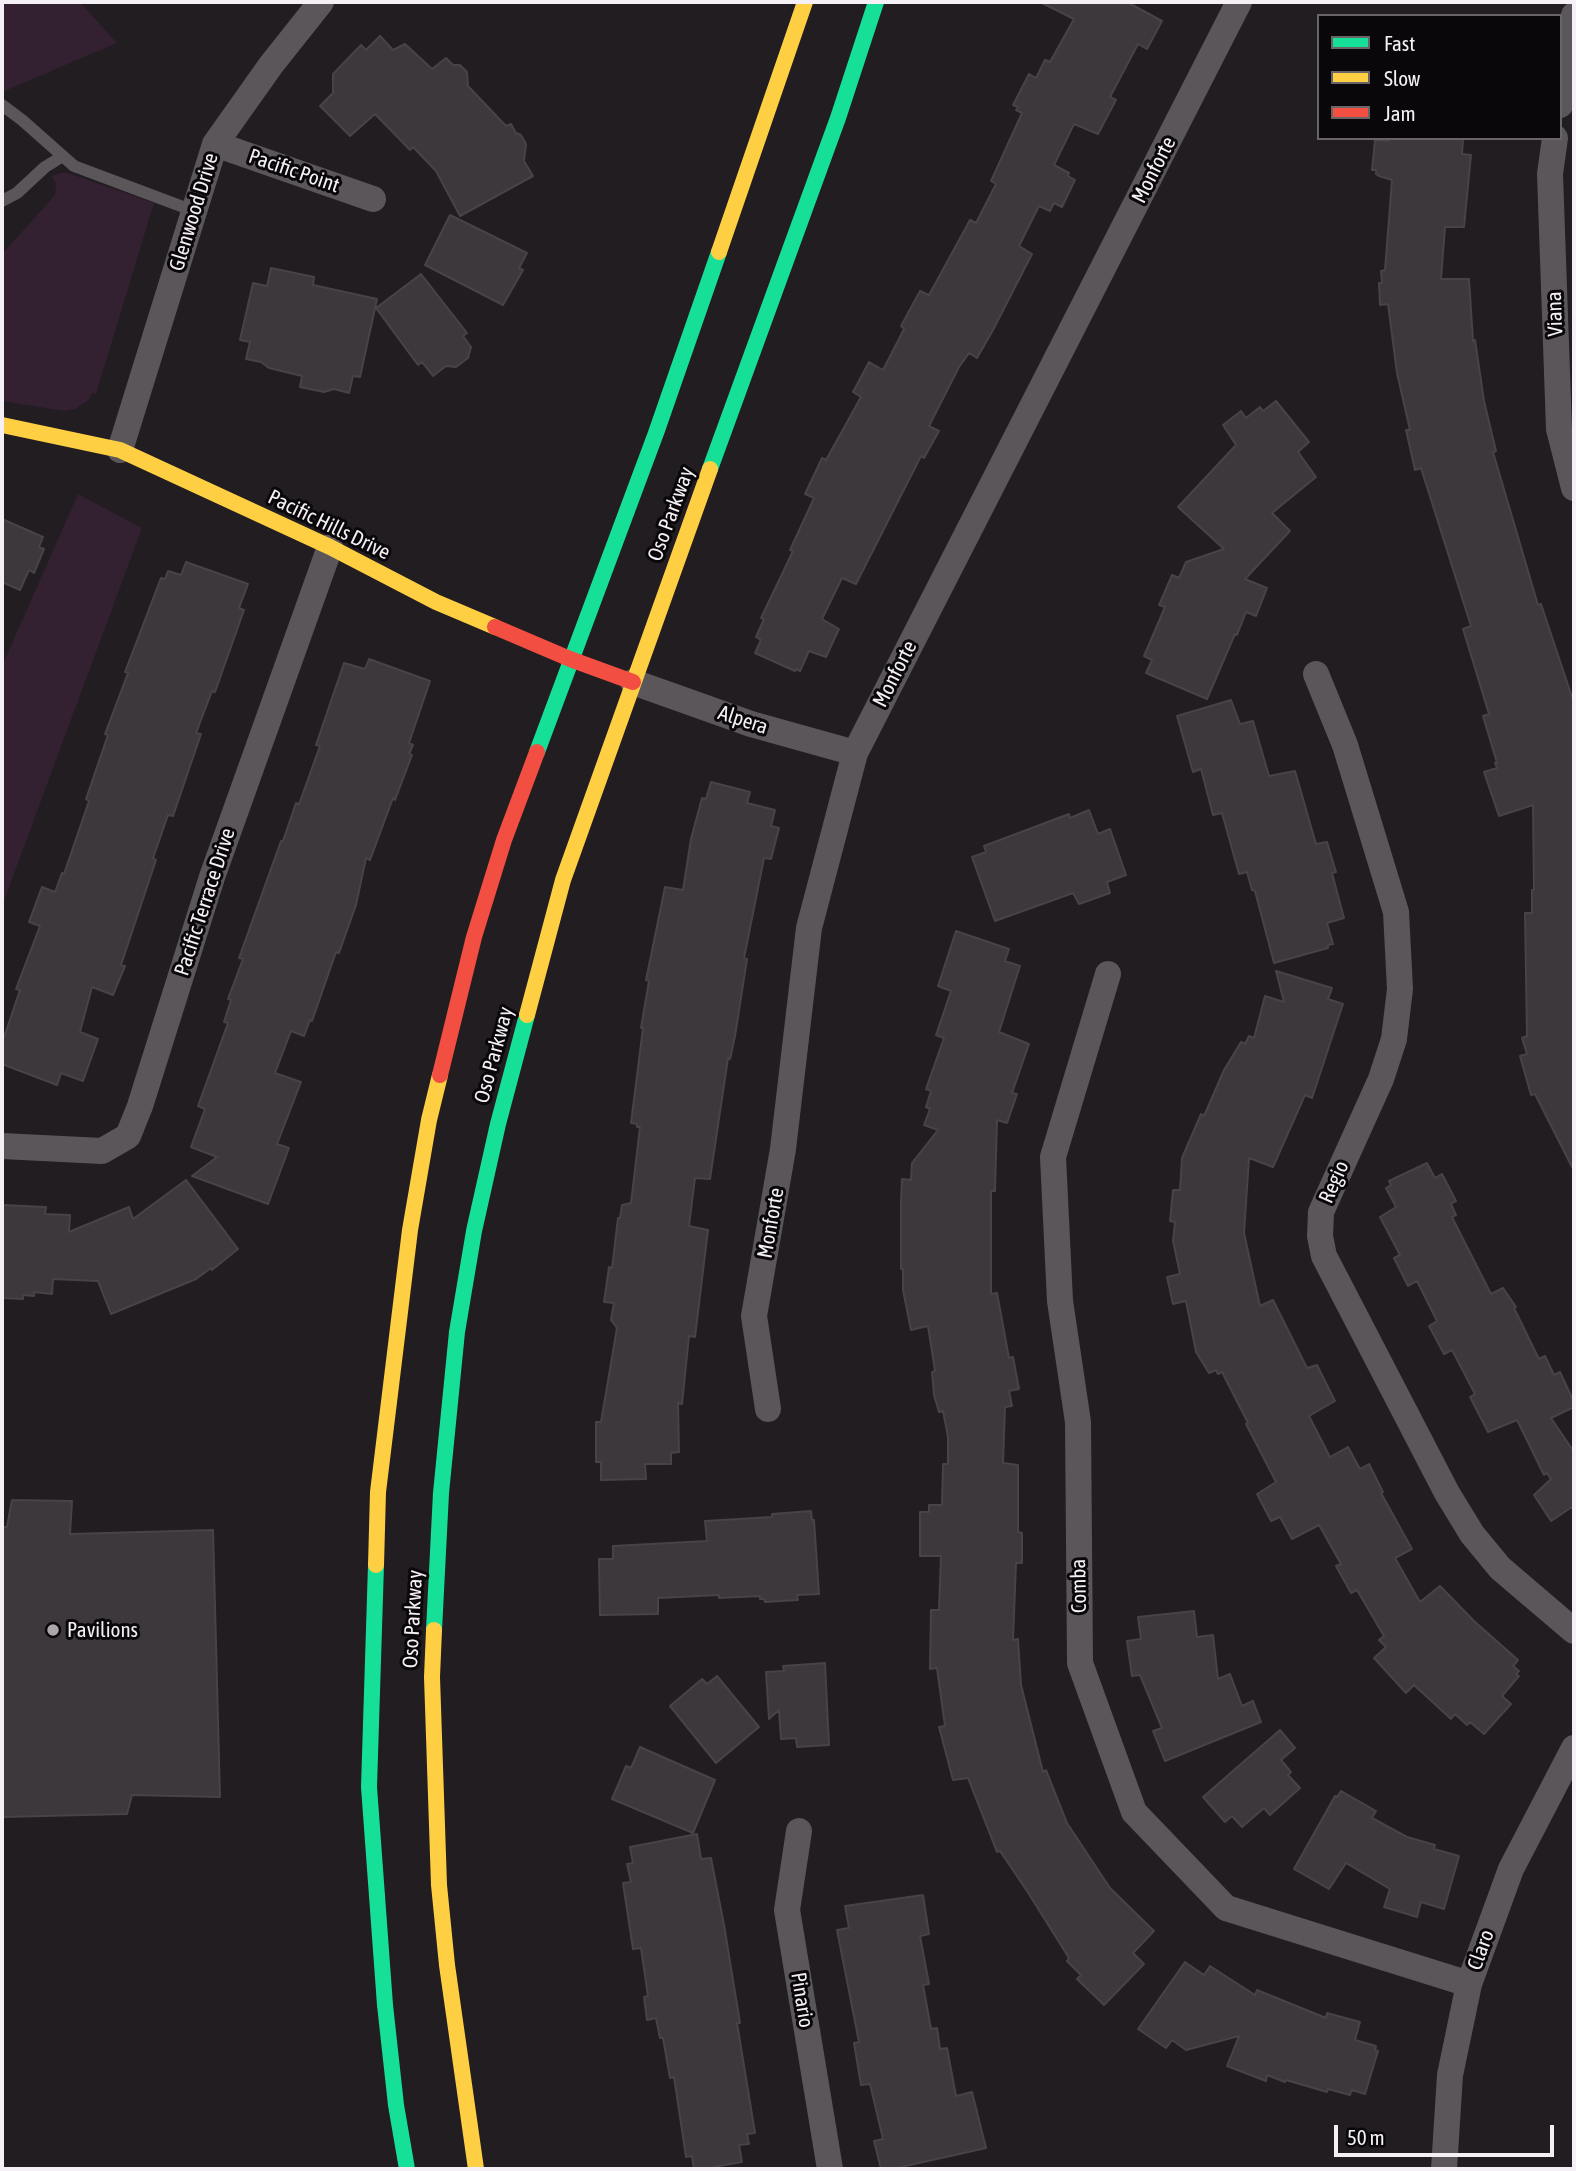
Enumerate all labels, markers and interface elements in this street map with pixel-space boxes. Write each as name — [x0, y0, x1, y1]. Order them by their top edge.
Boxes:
legend — [1317, 14, 1562, 140]
text: Fast — [1384, 31, 1415, 55]
text: Slow — [1384, 66, 1420, 90]
text: Jam — [1384, 101, 1416, 125]
street label: Monforte — [1127, 133, 1181, 207]
street label: Pacific Point — [245, 144, 343, 198]
street label: Glenwood Drive — [164, 150, 224, 274]
street label: Viana — [1542, 291, 1568, 337]
street label: Oso Parkway — [642, 464, 700, 564]
street label: Pacific Hills Drive — [264, 485, 394, 565]
street label: Monforte — [868, 637, 922, 711]
street label: Alpera — [715, 700, 771, 740]
street label: Pacific Terrace Drive — [169, 825, 241, 979]
street label: Oso Parkway — [469, 1004, 519, 1106]
street label: Regio — [1314, 1157, 1354, 1207]
street label: Monforte — [752, 1186, 790, 1260]
street label: Comba — [1066, 1559, 1092, 1613]
street label: Oso Parkway — [398, 1569, 428, 1669]
place label: Pavilions — [67, 1617, 138, 1643]
marker: Pavilions — [45, 1622, 61, 1638]
street label: Claro — [1462, 1926, 1500, 1974]
street label: Pinario — [785, 1971, 819, 2029]
scale bar — [1338, 2112, 1558, 2156]
text: 50 m — [1347, 2125, 1385, 2149]

